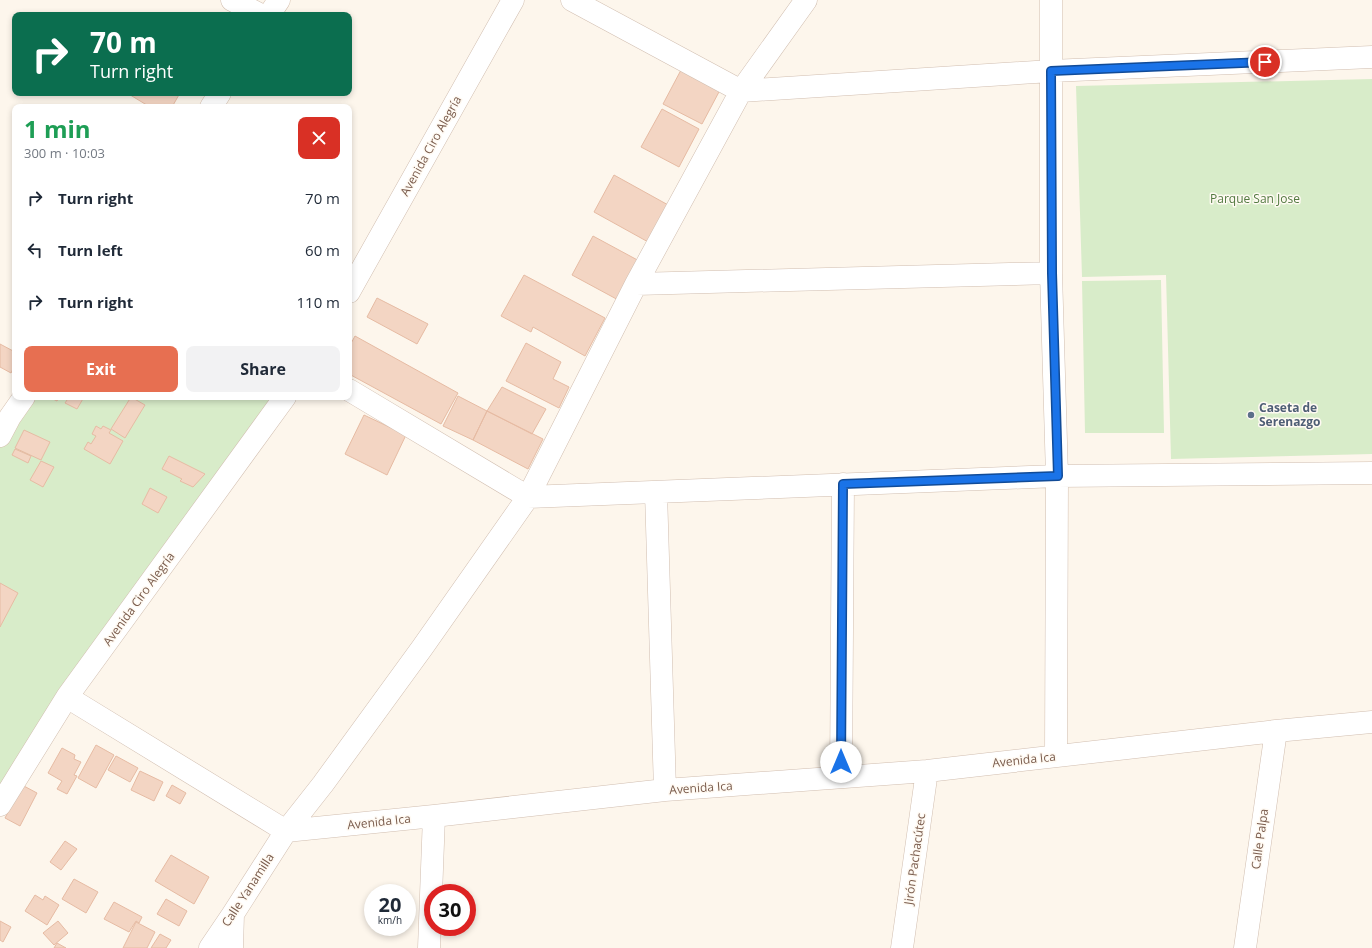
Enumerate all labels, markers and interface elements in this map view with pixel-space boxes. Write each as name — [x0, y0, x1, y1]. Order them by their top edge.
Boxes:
text: 70 m — [90, 23, 157, 61]
icon: right — [24, 28, 76, 80]
pin — [1248, 45, 1282, 79]
icon: arrive — [1254, 51, 1276, 73]
text: Turn right — [90, 59, 173, 83]
street label: Avenida Ciro Alegría — [396, 93, 465, 199]
text: 1 min — [24, 112, 91, 145]
button: close — [298, 117, 340, 159]
text: 300 m · 10:03 — [24, 144, 105, 162]
icon: right — [24, 187, 46, 209]
text: Turn right — [58, 188, 133, 208]
text: 70 m — [305, 188, 340, 208]
park label: Parque San Jose — [1210, 190, 1300, 207]
icon: left — [24, 239, 46, 261]
text: Turn left — [58, 240, 123, 260]
text: 60 m — [305, 240, 340, 260]
icon: right — [24, 291, 46, 313]
text: Turn right — [58, 292, 133, 312]
text: 110 m — [296, 292, 340, 312]
button: Exit — [24, 346, 178, 392]
button: Share — [186, 346, 340, 392]
place label: Caseta de Serenazgo — [1259, 399, 1320, 430]
marker: Caseta de Serenazgo — [1246, 410, 1256, 420]
street label: Avenida Ciro Alegría — [99, 548, 178, 649]
position arrow — [820, 741, 862, 783]
street label: Avenida Ica — [991, 748, 1056, 771]
street label: Avenida Ica — [669, 777, 733, 798]
street label: Calle Palpa — [1247, 808, 1272, 870]
street label: Avenida Ica — [346, 810, 411, 833]
street label: Jirón Pachacútec — [900, 812, 929, 907]
street label: Calle Yanamilla — [217, 850, 278, 930]
speed limit sign: 30 — [424, 884, 476, 936]
text: 20 — [379, 891, 401, 918]
text: km/h — [378, 913, 402, 927]

